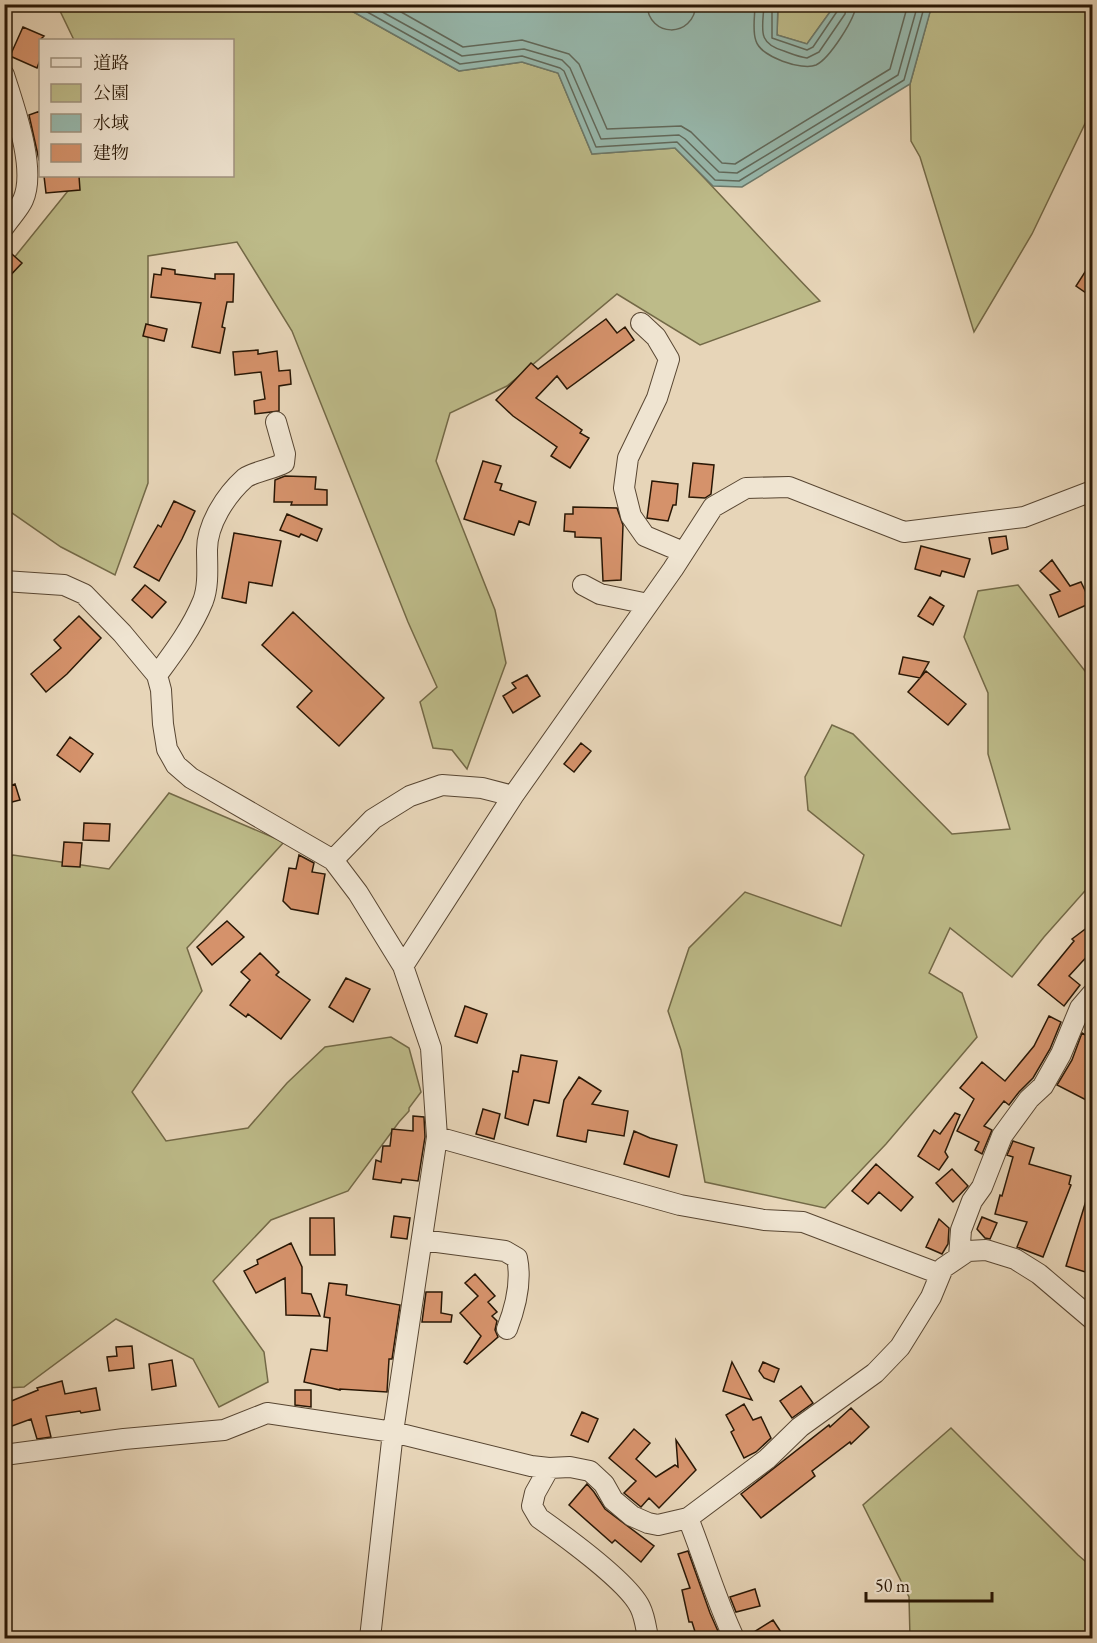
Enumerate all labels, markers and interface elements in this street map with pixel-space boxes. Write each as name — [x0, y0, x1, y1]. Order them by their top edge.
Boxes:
legend — [39, 39, 234, 177]
text: 道路 — [93, 51, 129, 74]
text: 公園 — [93, 81, 129, 104]
text: 水域 — [93, 111, 129, 134]
text: 建物 — [93, 141, 129, 164]
scale bar — [866, 1565, 992, 1603]
text: 50 m — [875, 1574, 910, 1597]

